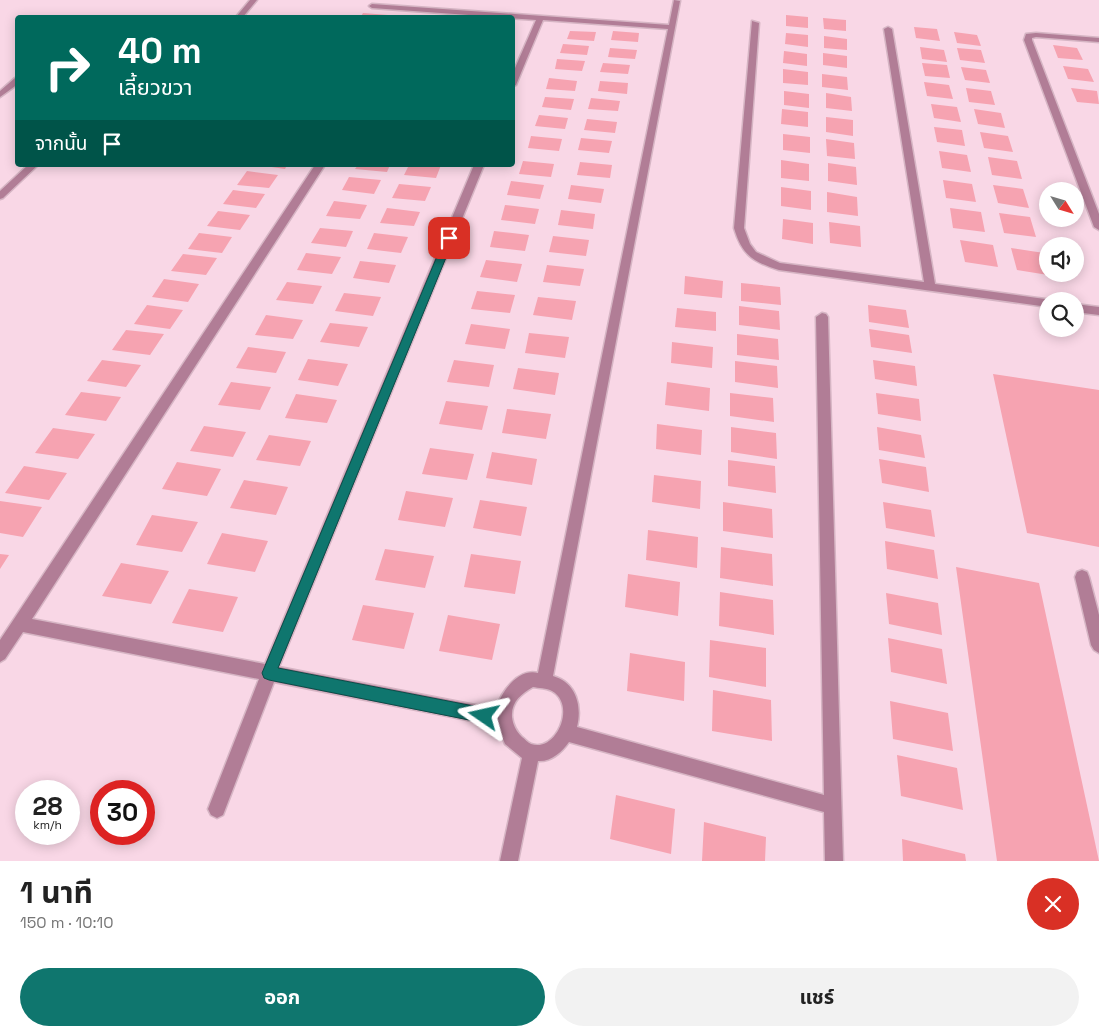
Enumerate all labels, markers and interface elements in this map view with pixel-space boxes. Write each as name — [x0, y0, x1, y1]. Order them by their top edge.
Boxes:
text: 40 m — [118, 29, 202, 73]
icon: right — [35, 35, 100, 100]
text: เลี้ยวขวา — [118, 73, 193, 101]
icon: arrive — [98, 130, 126, 158]
text: จากนั้น — [35, 131, 88, 156]
north arrow — [1039, 182, 1084, 228]
map controls — [1039, 182, 1084, 337]
pin — [428, 217, 470, 259]
icon: arrive — [435, 224, 463, 252]
button: sound — [1039, 237, 1084, 282]
button: search — [1039, 292, 1084, 337]
position arrow — [457, 689, 509, 741]
speed limit sign: 30 — [90, 780, 155, 845]
text: 28 — [33, 790, 62, 822]
text: km/h — [33, 817, 62, 833]
text: 1 นาที — [20, 873, 93, 912]
button: close — [1027, 878, 1079, 930]
text: 150 m · 10:10 — [20, 912, 114, 933]
button: ออก — [20, 968, 545, 1026]
button: แชร์ — [555, 968, 1079, 1026]

